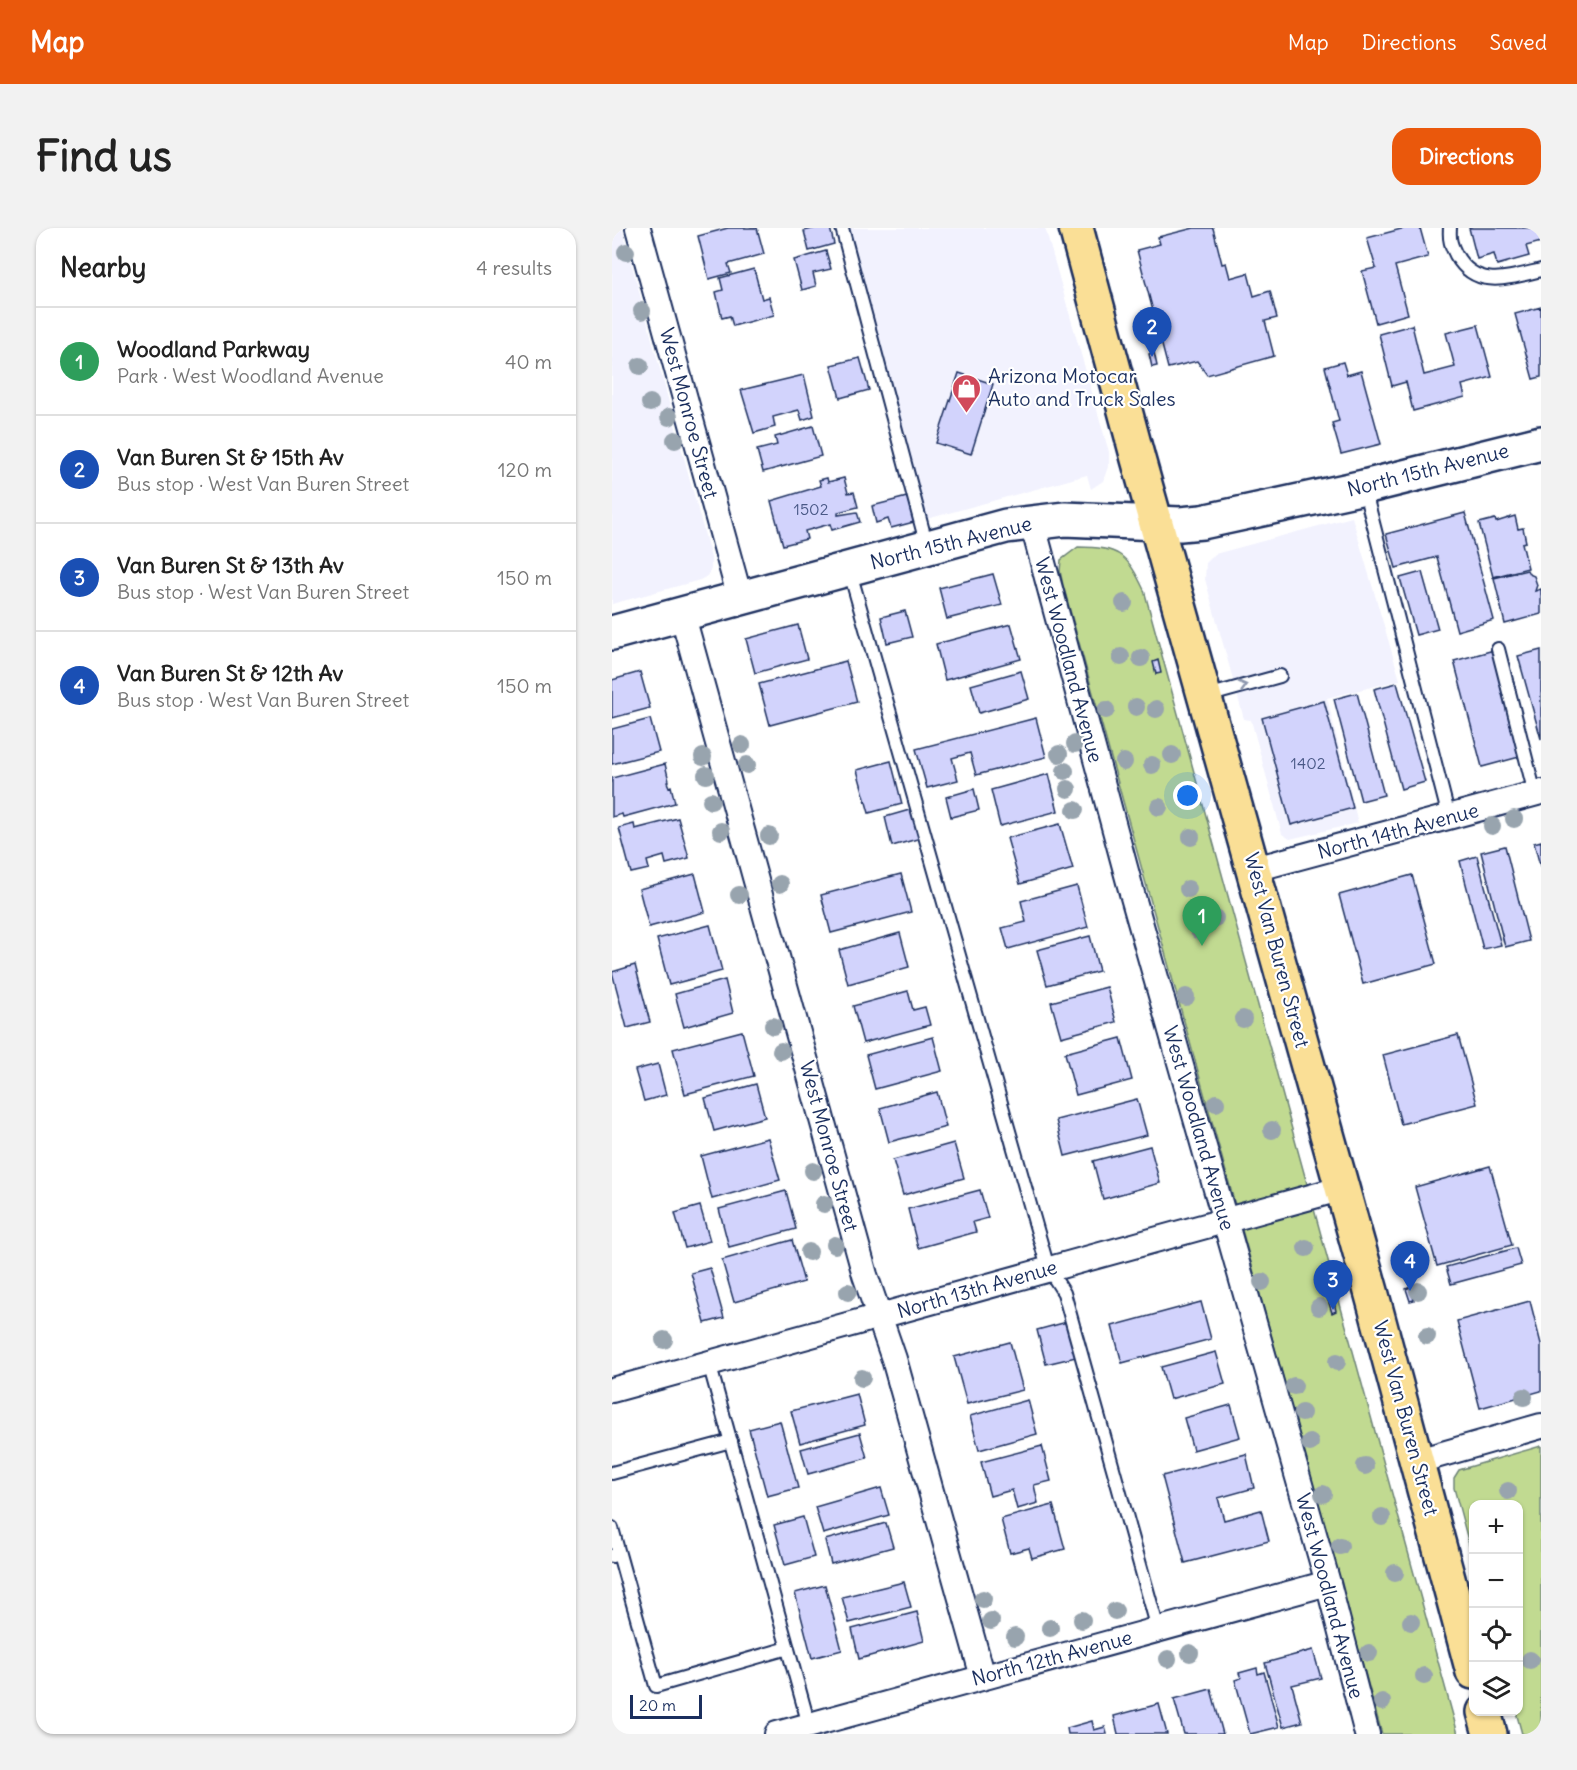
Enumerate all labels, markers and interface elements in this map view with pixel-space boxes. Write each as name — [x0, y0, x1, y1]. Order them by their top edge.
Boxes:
text: Map — [30, 24, 84, 60]
text: Map — [1288, 29, 1329, 56]
text: Directions — [1362, 29, 1456, 56]
text: Saved — [1489, 29, 1547, 56]
button: Directions — [1392, 128, 1541, 185]
text: Find us — [36, 130, 172, 182]
text: Nearby — [60, 251, 146, 284]
text: 4 results — [476, 255, 552, 280]
pin: 2 — [1132, 308, 1172, 357]
street label: West Monroe Street — [655, 325, 724, 501]
text: Woodland Parkway — [117, 335, 310, 363]
text: 1 — [76, 349, 83, 374]
text: 40 m — [505, 349, 552, 374]
text: Park · West Woodland Avenue — [117, 363, 384, 388]
place label: Arizona Motocar Auto and Truck Sales — [988, 363, 1176, 411]
shop icon: Arizona Motocar Auto and Truck Sales — [951, 372, 983, 414]
street label: North 15th Avenue — [1345, 437, 1511, 502]
text: Van Buren St & 15th Av — [117, 443, 344, 471]
text: 2 — [74, 457, 85, 482]
text: 120 m — [498, 457, 552, 482]
text: Bus stop · West Van Buren Street — [117, 471, 409, 496]
house number: 1502 — [794, 499, 829, 519]
street label: North 15th Avenue — [868, 510, 1034, 575]
text: Van Buren St & 13th Av — [117, 551, 344, 579]
street label: West Woodland Avenue — [1030, 554, 1109, 765]
text: 3 — [74, 565, 85, 590]
text: 150 m — [497, 565, 552, 590]
text: Bus stop · West Van Buren Street — [117, 579, 409, 604]
text: Van Buren St & 12th Av — [117, 659, 343, 687]
text: 4 — [74, 673, 85, 698]
text: 150 m — [497, 673, 552, 698]
one-way arrow — [1238, 681, 1248, 694]
text: Bus stop · West Van Buren Street — [117, 687, 409, 712]
house number: 1402 — [1291, 753, 1326, 773]
your location — [1173, 781, 1202, 810]
street label: North 14th Avenue — [1315, 797, 1481, 864]
street label: West Van Buren Street — [1239, 850, 1316, 1050]
pin: 1 — [1182, 896, 1222, 946]
street label: West Woodland Avenue — [1158, 1023, 1241, 1233]
street label: West Monroe Street — [795, 1058, 864, 1234]
pin: 4 — [1390, 1242, 1430, 1291]
street label: North 13th Avenue — [894, 1254, 1060, 1323]
pin: 3 — [1314, 1260, 1352, 1310]
street label: West Van Buren Street — [1368, 1318, 1445, 1518]
street label: West Woodland Avenue — [1291, 1490, 1370, 1701]
map controls — [1469, 1500, 1523, 1716]
button: + — [1469, 1500, 1523, 1554]
button: − — [1469, 1554, 1523, 1608]
button: locate — [1469, 1608, 1523, 1662]
street label: North 12th Avenue — [969, 1624, 1135, 1691]
button: layers — [1469, 1662, 1523, 1716]
scale bar — [630, 1692, 702, 1720]
text: 20 m — [639, 1695, 676, 1715]

